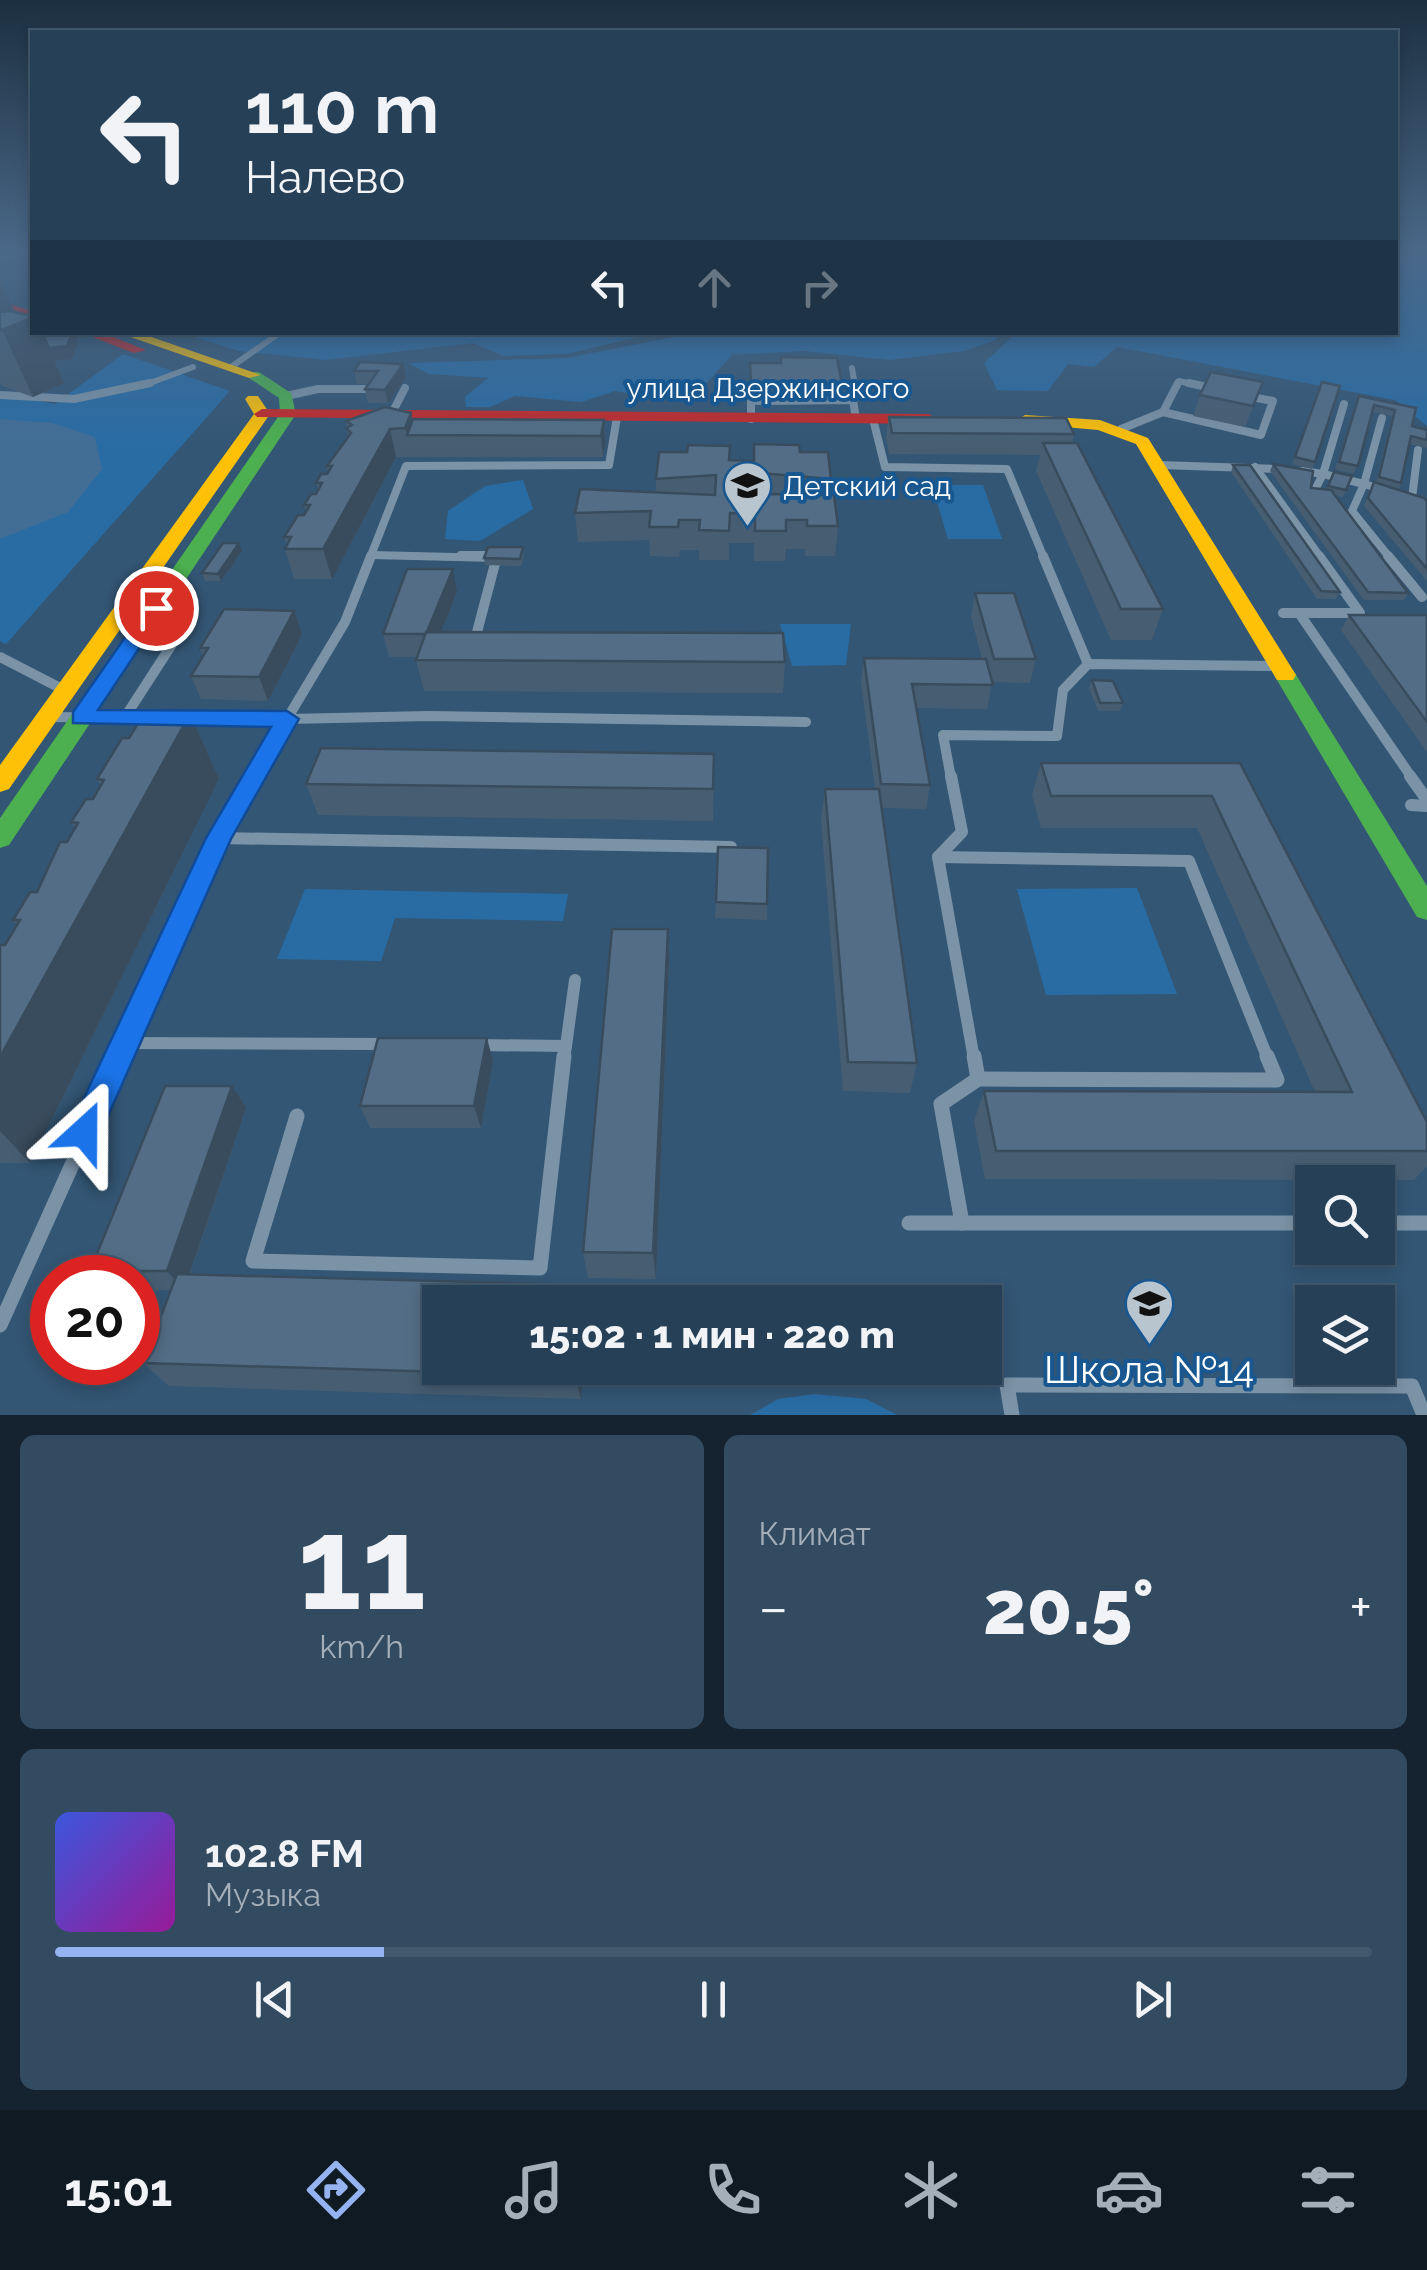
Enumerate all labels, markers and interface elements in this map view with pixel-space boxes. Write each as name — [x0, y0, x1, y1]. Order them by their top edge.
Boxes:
text: 110 m — [245, 67, 439, 149]
icon: left — [80, 70, 210, 200]
text: Налево — [245, 151, 405, 204]
icon: left — [582, 260, 637, 315]
icon: ahead — [687, 260, 742, 315]
icon: right — [792, 260, 847, 315]
street label: улица Дзержинского — [627, 372, 909, 405]
school or university icon: Детский сад — [722, 460, 774, 528]
place label: Детский сад — [783, 470, 951, 503]
pin — [114, 566, 199, 651]
icon: arrive — [129, 581, 184, 636]
position arrow — [32, 1080, 136, 1184]
map controls — [1295, 1165, 1395, 1385]
button: search — [1295, 1165, 1395, 1265]
speed limit sign: 20 — [30, 1255, 160, 1385]
school or university icon: Школа №14 — [1123, 1278, 1175, 1346]
button: layers — [1295, 1285, 1395, 1385]
text: 15:02 · 1 мин · 220 m — [529, 1312, 895, 1357]
place label: Школа №14 — [1044, 1347, 1254, 1392]
text: 11 — [298, 1487, 426, 1639]
text: Климат — [759, 1515, 871, 1552]
text: 20.5° — [983, 1563, 1154, 1652]
text: − — [759, 1575, 788, 1640]
text: + — [1349, 1575, 1372, 1640]
text: km/h — [320, 1628, 404, 1665]
text: 102.8 FM — [205, 1831, 364, 1876]
text: Музыка — [205, 1876, 321, 1913]
icon: previous — [247, 1972, 302, 2027]
icon: pause — [686, 1972, 741, 2027]
icon: next — [1125, 1972, 1180, 2027]
icon: directions — [301, 2155, 371, 2225]
icon: music — [499, 2155, 569, 2225]
icon: phone — [698, 2155, 768, 2225]
icon: climate — [896, 2155, 966, 2225]
icon: car — [1094, 2155, 1164, 2225]
icon: filters — [1293, 2155, 1363, 2225]
text: 15:01 — [64, 2164, 172, 2217]

